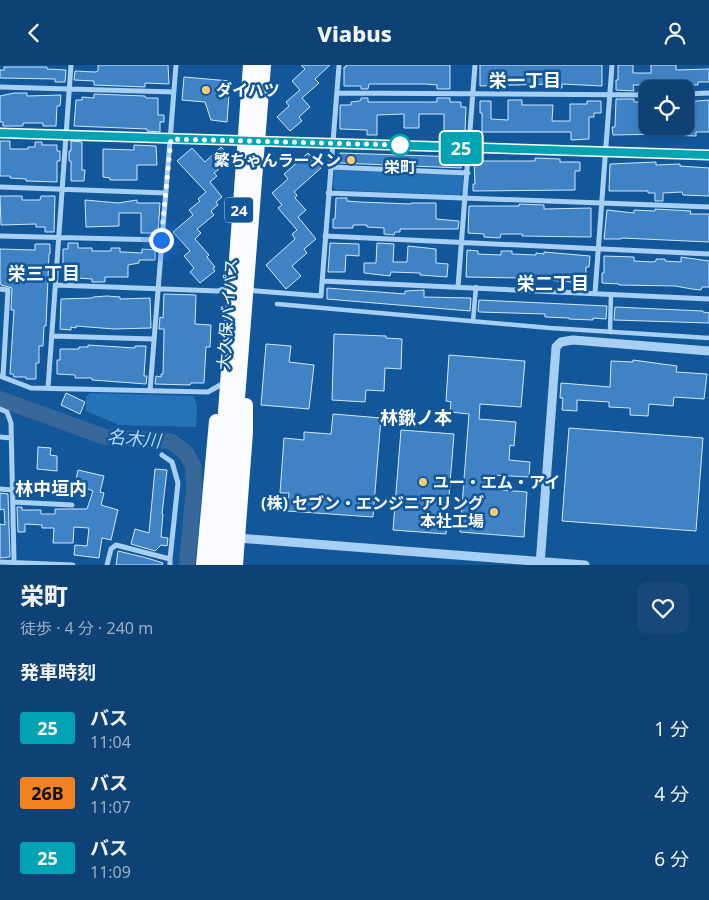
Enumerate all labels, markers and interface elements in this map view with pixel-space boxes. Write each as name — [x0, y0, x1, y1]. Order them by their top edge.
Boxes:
text: Viabus — [317, 18, 392, 48]
icon: back — [20, 19, 48, 47]
icon: person — [661, 19, 689, 47]
district label: 栄一丁目 — [489, 68, 561, 92]
place label: ダイハツ — [216, 79, 280, 101]
map controls — [639, 80, 694, 135]
button: locate — [639, 80, 694, 135]
marker: ダイハツ — [200, 84, 212, 96]
line badge: 25 — [438, 132, 484, 164]
marker: 栄町 — [389, 134, 411, 156]
text: 25 — [451, 136, 471, 160]
place label: 繁ちゃんラーメン — [214, 149, 341, 171]
marker: 繁ちゃんラーメン — [345, 154, 357, 166]
place label: 栄町 — [384, 156, 416, 178]
road number: 24 — [225, 197, 253, 223]
your location — [149, 228, 174, 253]
street label: 大久保バイパス — [212, 258, 242, 370]
district label: 栄三丁目 — [8, 261, 80, 285]
district label: 栄二丁目 — [517, 271, 589, 295]
district label: 林鍬ノ本 — [380, 405, 452, 429]
water label: 名木川 — [106, 424, 164, 452]
place label: ユー・エム・アイ — [433, 471, 560, 493]
district label: 林中垣内 — [15, 476, 87, 500]
marker: ユー・エム・アイ — [417, 476, 429, 488]
place label: (株) セブン・エンジニアリング 本社工場 — [261, 492, 484, 532]
marker: (株) セブン・エンジニアリング 本社工場 — [488, 506, 500, 518]
text: 栄町 — [20, 579, 68, 612]
button: heart — [637, 582, 689, 634]
text: 徒歩 · 4 分 · 240 m — [20, 617, 153, 639]
text: 発車時刻 — [20, 659, 96, 685]
text: バス — [90, 705, 128, 731]
text: 25 — [37, 716, 58, 740]
text: 1 分 — [654, 716, 689, 742]
text: 11:04 — [90, 731, 131, 753]
text: バス — [90, 770, 128, 796]
text: 26B — [31, 781, 64, 805]
text: 4 分 — [654, 781, 689, 807]
text: 11:07 — [90, 796, 131, 818]
text: バス — [90, 835, 128, 861]
text: 25 — [37, 846, 58, 870]
text: 6 分 — [654, 846, 689, 872]
text: 11:09 — [90, 861, 131, 883]

